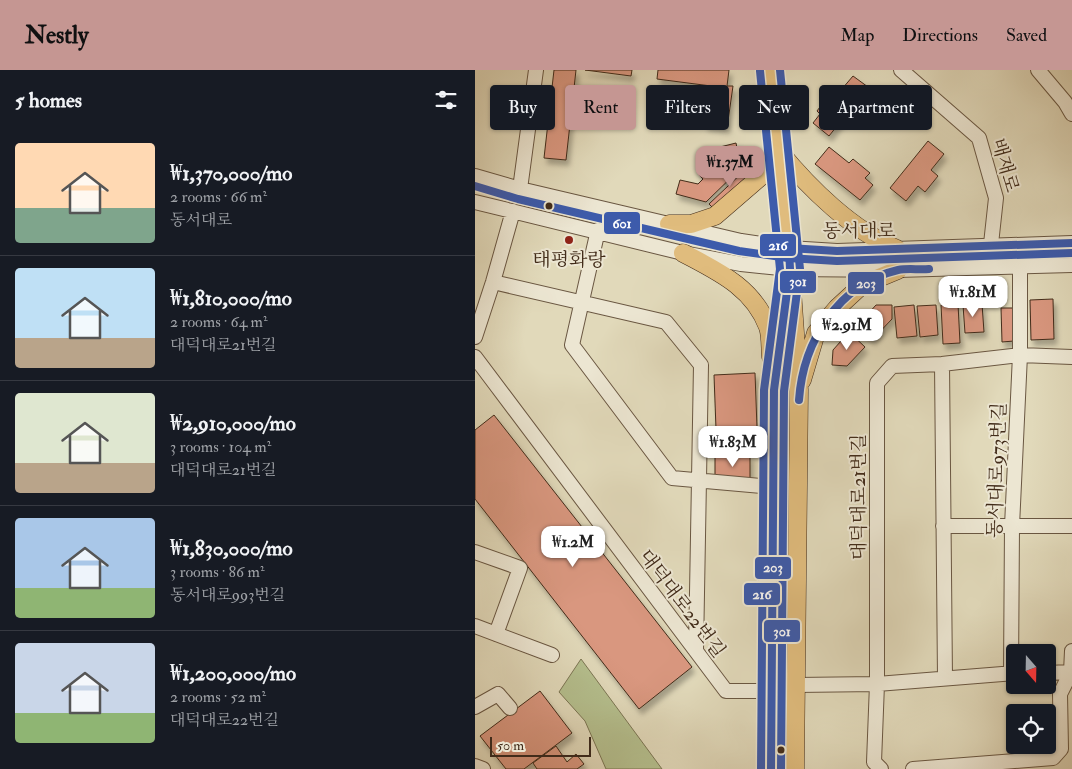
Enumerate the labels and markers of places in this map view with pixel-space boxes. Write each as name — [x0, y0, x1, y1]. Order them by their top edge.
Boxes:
pin: ₩1.37M — [689, 146, 771, 188]
unlabelled marker — [544, 201, 554, 211]
marker: 태평화랑 — [563, 234, 575, 246]
place label: 태평화랑 — [532, 248, 606, 272]
pin: ₩1.81M — [932, 276, 1014, 318]
pin: ₩2.91M — [806, 308, 888, 351]
pin: ₩1.83M — [692, 426, 774, 468]
pin: ₩1.2M — [538, 526, 608, 568]
unlabelled marker — [776, 745, 786, 755]

